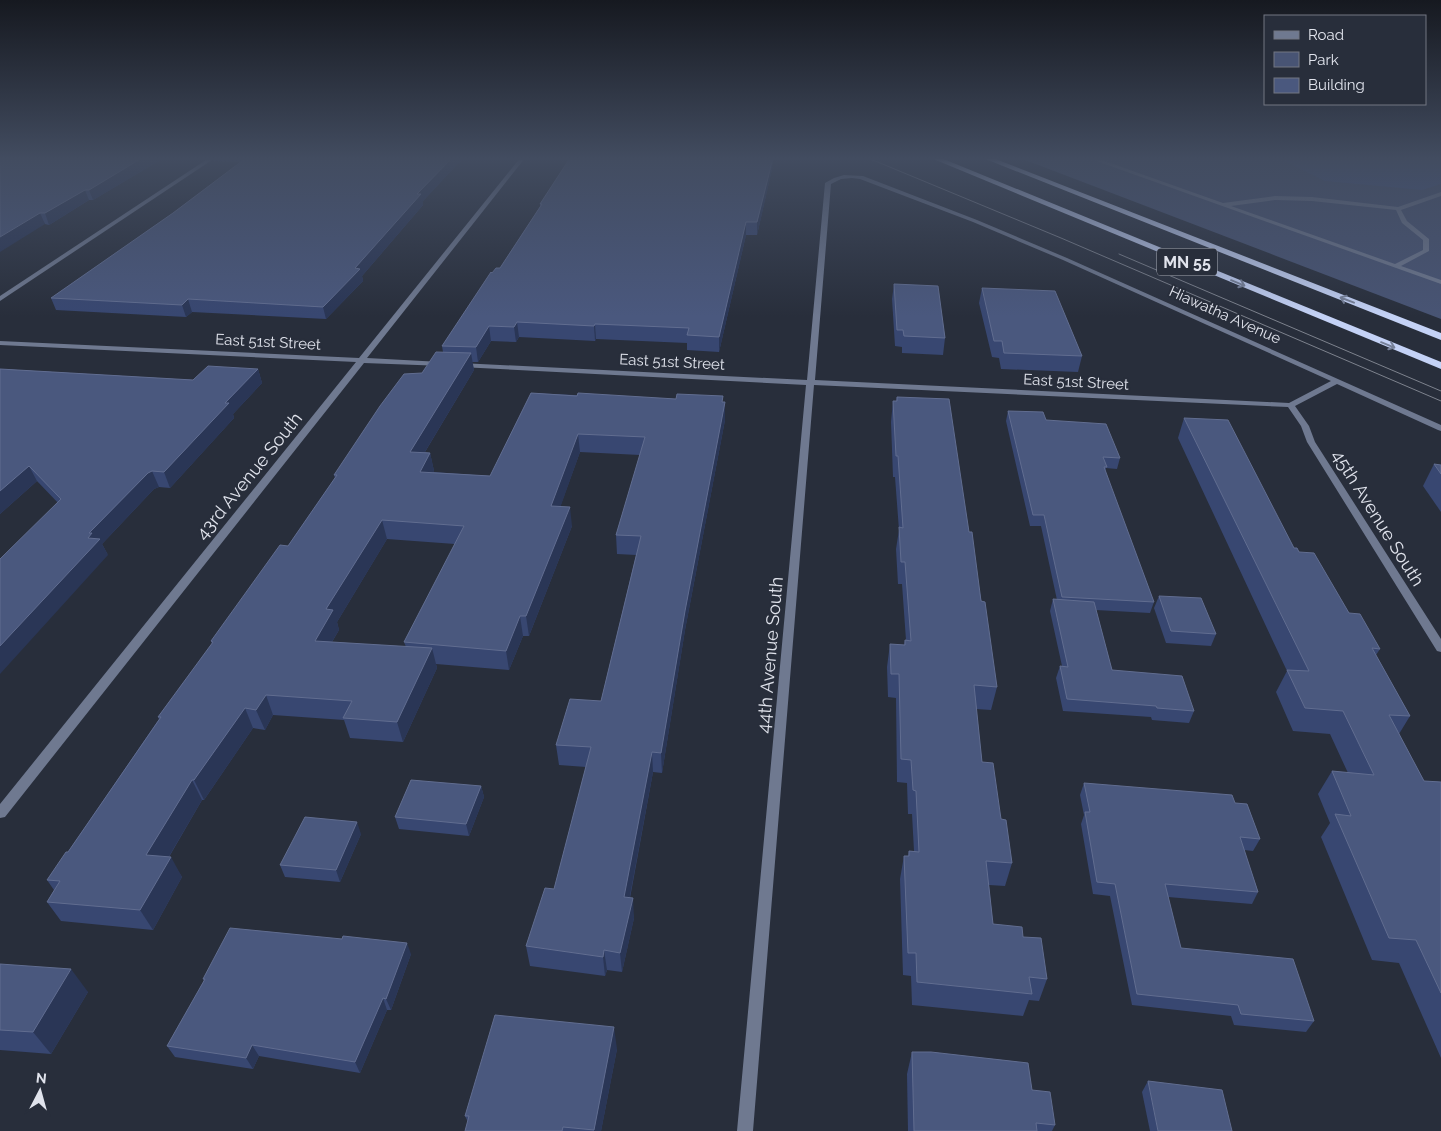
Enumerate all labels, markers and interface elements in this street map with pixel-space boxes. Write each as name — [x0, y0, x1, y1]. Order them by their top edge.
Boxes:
legend — [1264, 15, 1426, 105]
text: Road — [1308, 26, 1344, 44]
text: Park — [1308, 51, 1339, 69]
text: Building — [1308, 76, 1365, 94]
road number: MN 55 — [1157, 248, 1217, 276]
one-way arrow — [1230, 279, 1245, 288]
street label: Hiawatha Avenue — [1166, 282, 1284, 348]
one-way arrow — [1340, 295, 1355, 304]
street label: East 51st Street — [215, 330, 321, 354]
one-way arrow — [1380, 340, 1395, 350]
street label: East 51st Street — [619, 350, 725, 374]
street label: East 51st Street — [1023, 370, 1129, 394]
street label: 43rd Avenue South — [191, 408, 306, 543]
street label: 45th Avenue South — [1328, 446, 1429, 590]
street label: 44th Avenue South — [752, 576, 787, 734]
north arrow — [15, 1066, 65, 1116]
text: N — [35, 1070, 48, 1087]

